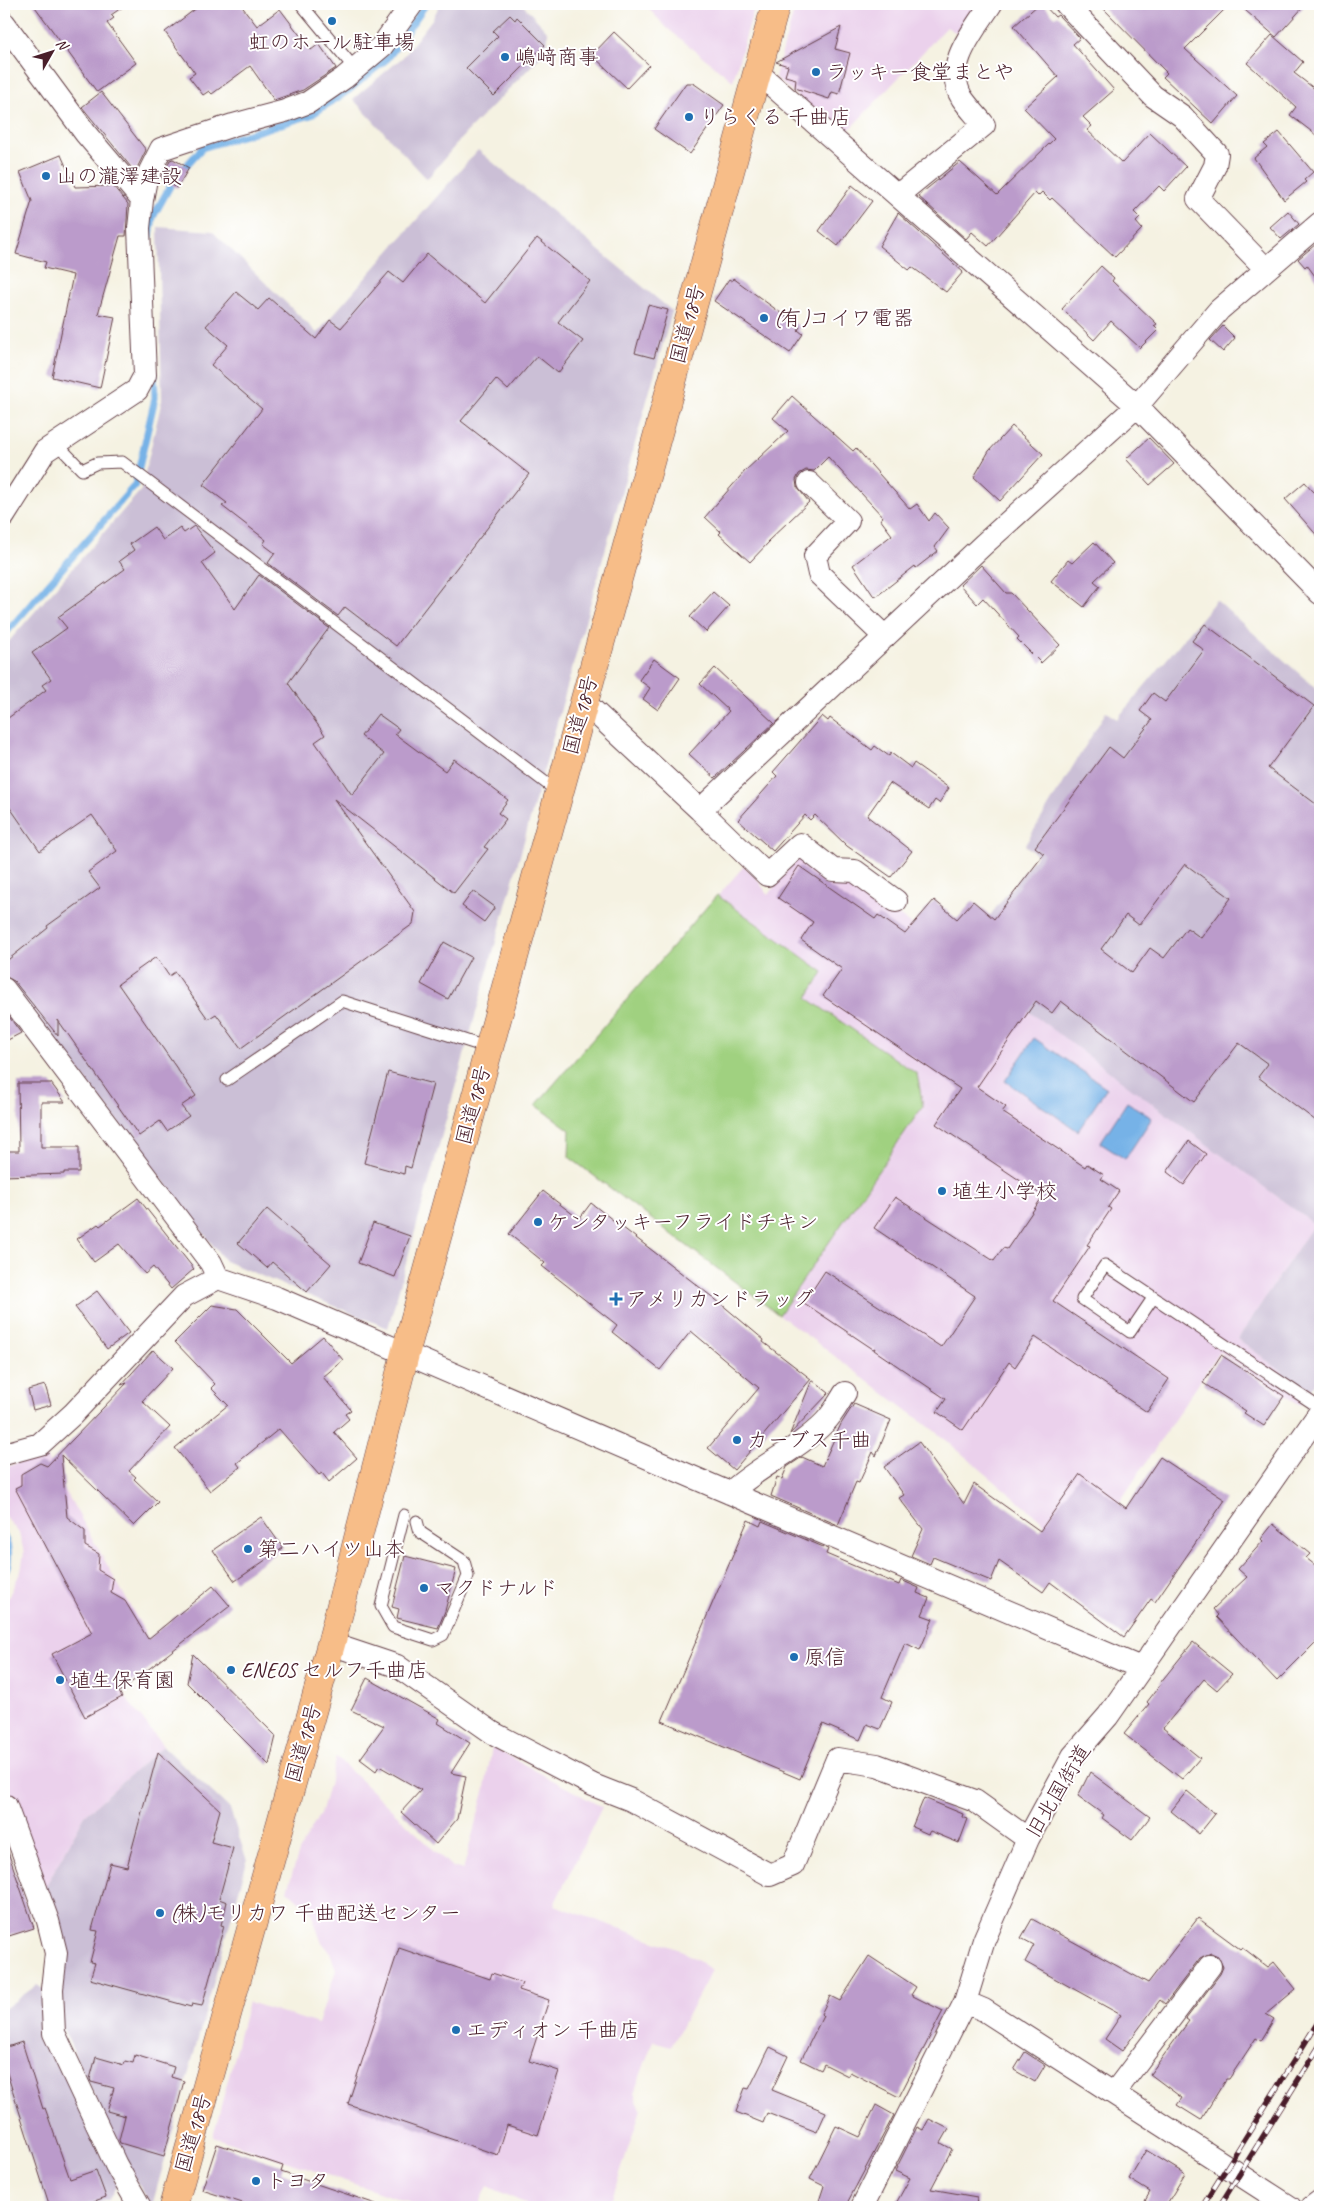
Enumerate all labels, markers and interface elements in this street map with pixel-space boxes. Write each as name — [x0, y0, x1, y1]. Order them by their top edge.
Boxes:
marker: 虹のホール駐車場 — [326, 15, 338, 27]
north arrow — [28, 28, 78, 78]
place label: 虹のホール駐車場 — [249, 29, 415, 55]
text: N — [52, 35, 73, 55]
place label: 嶋﨑商事 — [515, 44, 599, 70]
marker: 嶋﨑商事 — [499, 51, 511, 63]
place label: ラッキー食堂まとや — [826, 59, 1015, 85]
marker: ラッキー食堂まとや — [810, 66, 822, 78]
place label: りらくる 千曲店 — [699, 104, 851, 130]
marker: りらくる 千曲店 — [683, 111, 695, 123]
place label: 山の瀧澤建設 — [56, 163, 182, 189]
marker: 山の瀧澤建設 — [40, 170, 52, 182]
street label: 国道18号 — [664, 281, 710, 367]
place label: (有)コイワ電器 — [774, 305, 914, 331]
marker: (有)コイワ電器 — [758, 312, 770, 324]
street label: 国道18号 — [557, 672, 603, 758]
street label: 国道18号 — [450, 1062, 496, 1148]
place label: 埴生小学校 — [952, 1178, 1057, 1204]
marker: 埴生小学校 — [936, 1185, 948, 1197]
place label: ケンタッキーフライドチキン — [548, 1209, 818, 1235]
marker: ケンタッキーフライドチキン — [532, 1216, 544, 1228]
place label: アメリカンドラッグ — [626, 1286, 814, 1312]
marker: アメリカンドラッグ — [610, 1293, 622, 1305]
place label: カーブス千曲 — [747, 1427, 872, 1453]
marker: カーブス千曲 — [731, 1434, 743, 1446]
place label: 第二ハイツ山本 — [258, 1536, 405, 1562]
marker: 第二ハイツ山本 — [242, 1543, 254, 1555]
place label: マクドナルド — [434, 1575, 558, 1601]
marker: マクドナルド — [418, 1582, 430, 1594]
place label: 原信 — [804, 1644, 846, 1670]
marker: 原信 — [788, 1651, 800, 1663]
place label: ENEOS セルフ千曲店 — [241, 1657, 428, 1683]
marker: ENEOS セルフ千曲店 — [225, 1664, 237, 1676]
place label: 埴生保育園 — [70, 1667, 175, 1693]
marker: 埴生保育園 — [54, 1674, 66, 1686]
street label: 国道18号 — [279, 1700, 327, 1786]
street label: 旧北国街道 — [1020, 1739, 1096, 1843]
place label: (株)モリカワ 千曲配送センター — [170, 1900, 461, 1926]
marker: (株)モリカワ 千曲配送センター — [154, 1907, 166, 1919]
place label: エディオン 千曲店 — [466, 2017, 640, 2043]
marker: エディオン 千曲店 — [450, 2024, 462, 2036]
street label: 国道18号 — [169, 2090, 217, 2176]
place label: トヨタ — [266, 2168, 329, 2194]
marker: トヨタ — [250, 2175, 262, 2187]

